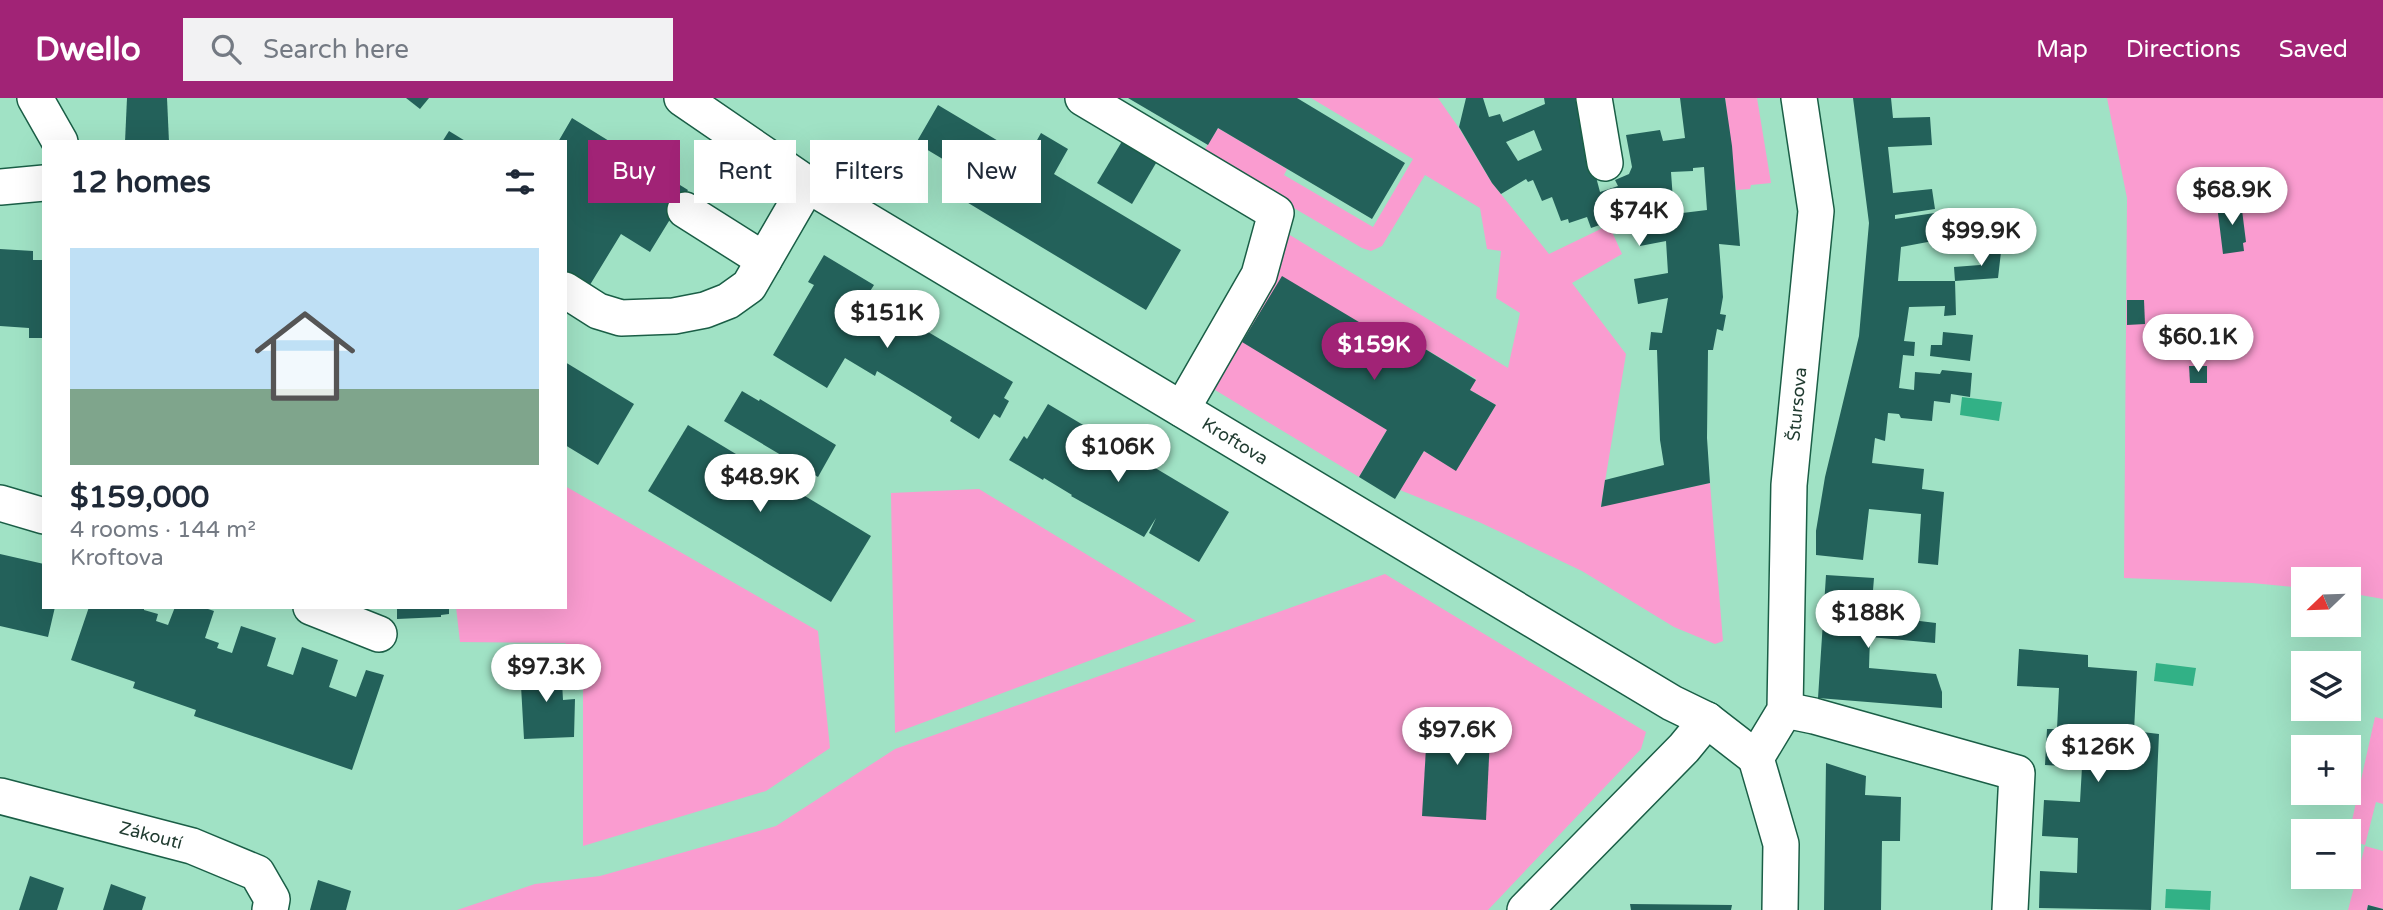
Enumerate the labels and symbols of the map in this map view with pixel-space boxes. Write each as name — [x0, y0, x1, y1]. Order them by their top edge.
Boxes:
pin: $68.9K — [2175, 167, 2289, 227]
pin: $74K — [1598, 188, 1680, 248]
pin: $99.9K — [1924, 208, 2038, 268]
pin: $151K — [838, 290, 936, 350]
pin: $60.1K — [2141, 314, 2255, 374]
pin: $159K — [1325, 322, 1423, 382]
street label: Štursova — [1782, 366, 1812, 442]
street label: Kroftova — [1198, 413, 1272, 469]
pin: $106K — [1069, 424, 1167, 484]
pin: $48.9K — [703, 454, 817, 514]
north arrow — [2291, 567, 2361, 637]
pin: $188K — [1819, 590, 1917, 650]
pin: $97.3K — [489, 644, 603, 704]
pin: $97.6K — [1400, 708, 1514, 767]
pin: $126K — [2049, 724, 2147, 784]
street label: Zákoutí — [117, 817, 185, 854]

